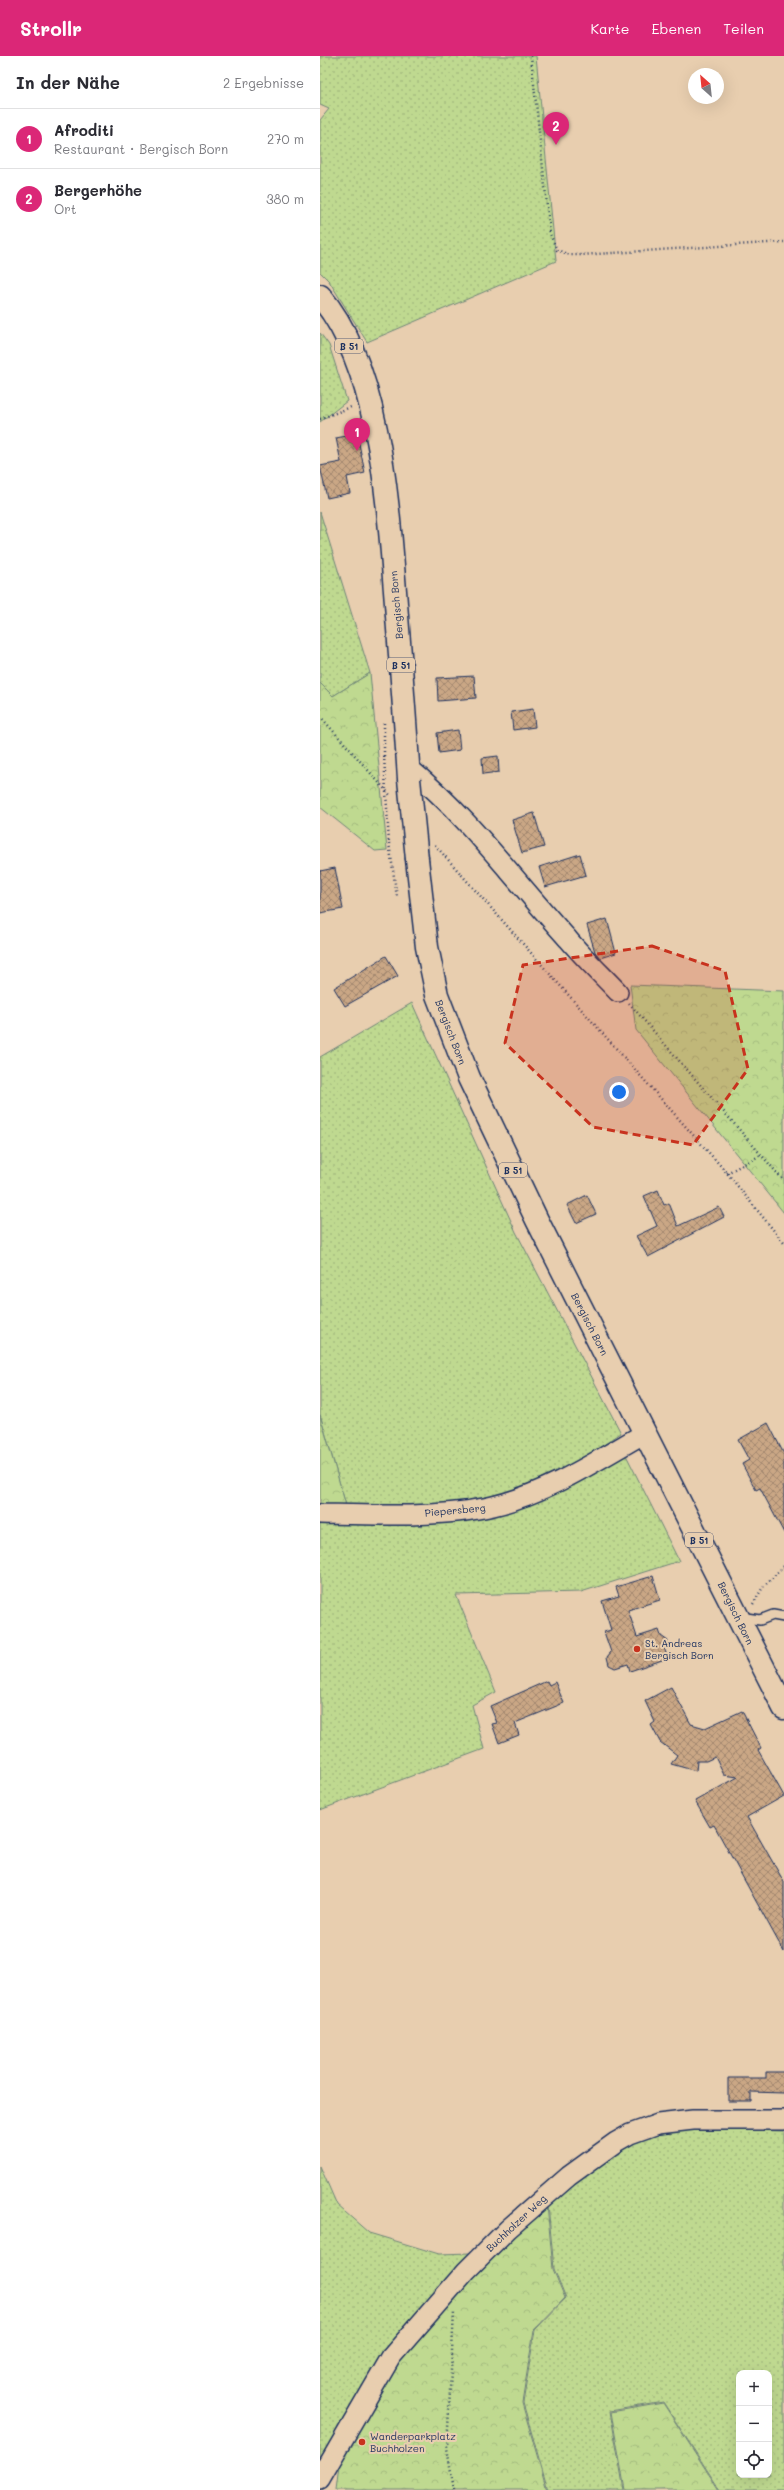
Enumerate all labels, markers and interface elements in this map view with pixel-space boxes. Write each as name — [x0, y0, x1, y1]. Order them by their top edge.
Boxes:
text: Strollr — [20, 16, 82, 41]
text: Karte — [590, 19, 630, 38]
text: Ebenen — [652, 19, 701, 38]
text: Teilen — [723, 19, 764, 38]
north arrow — [688, 68, 724, 104]
text: In der Nähe — [16, 71, 120, 93]
text: 2 Ergebnisse — [223, 74, 304, 91]
pin: 2 — [543, 112, 569, 145]
text: Afroditi — [54, 120, 114, 140]
text: 1 — [26, 130, 32, 147]
text: 270 m — [267, 130, 304, 147]
text: Restaurant · Bergisch Born — [54, 140, 228, 157]
text: Bergerhöhe — [54, 180, 142, 200]
text: 2 — [25, 190, 33, 207]
text: 380 m — [266, 190, 304, 207]
text: Ort — [54, 200, 77, 217]
road number: B 51 — [335, 339, 363, 353]
pin: 1 — [344, 418, 370, 451]
street label: Bergisch Born — [386, 570, 406, 640]
road number: B 51 — [387, 658, 415, 672]
street label: Bergisch Born — [432, 997, 470, 1067]
your location — [609, 1082, 629, 1102]
road number: B 51 — [499, 1163, 527, 1177]
street label: Bergisch Born — [568, 1290, 612, 1358]
street label: Piepersberg — [424, 1500, 486, 1520]
road number: B 51 — [685, 1533, 713, 1547]
street label: Bergisch Born — [715, 1579, 757, 1647]
place label: St. Andreas Bergisch Born — [645, 1636, 714, 1662]
marker: St. Andreas Bergisch Born — [632, 1644, 642, 1654]
street label: Buchholzer Weg — [483, 2191, 549, 2255]
map controls — [736, 2370, 772, 2478]
button: + — [736, 2370, 772, 2406]
button: − — [736, 2406, 772, 2442]
place label: Wanderparkplatz Buchholzen — [370, 2429, 456, 2455]
marker: Wanderparkplatz Buchholzen — [357, 2437, 367, 2447]
button: locate — [736, 2442, 772, 2478]

